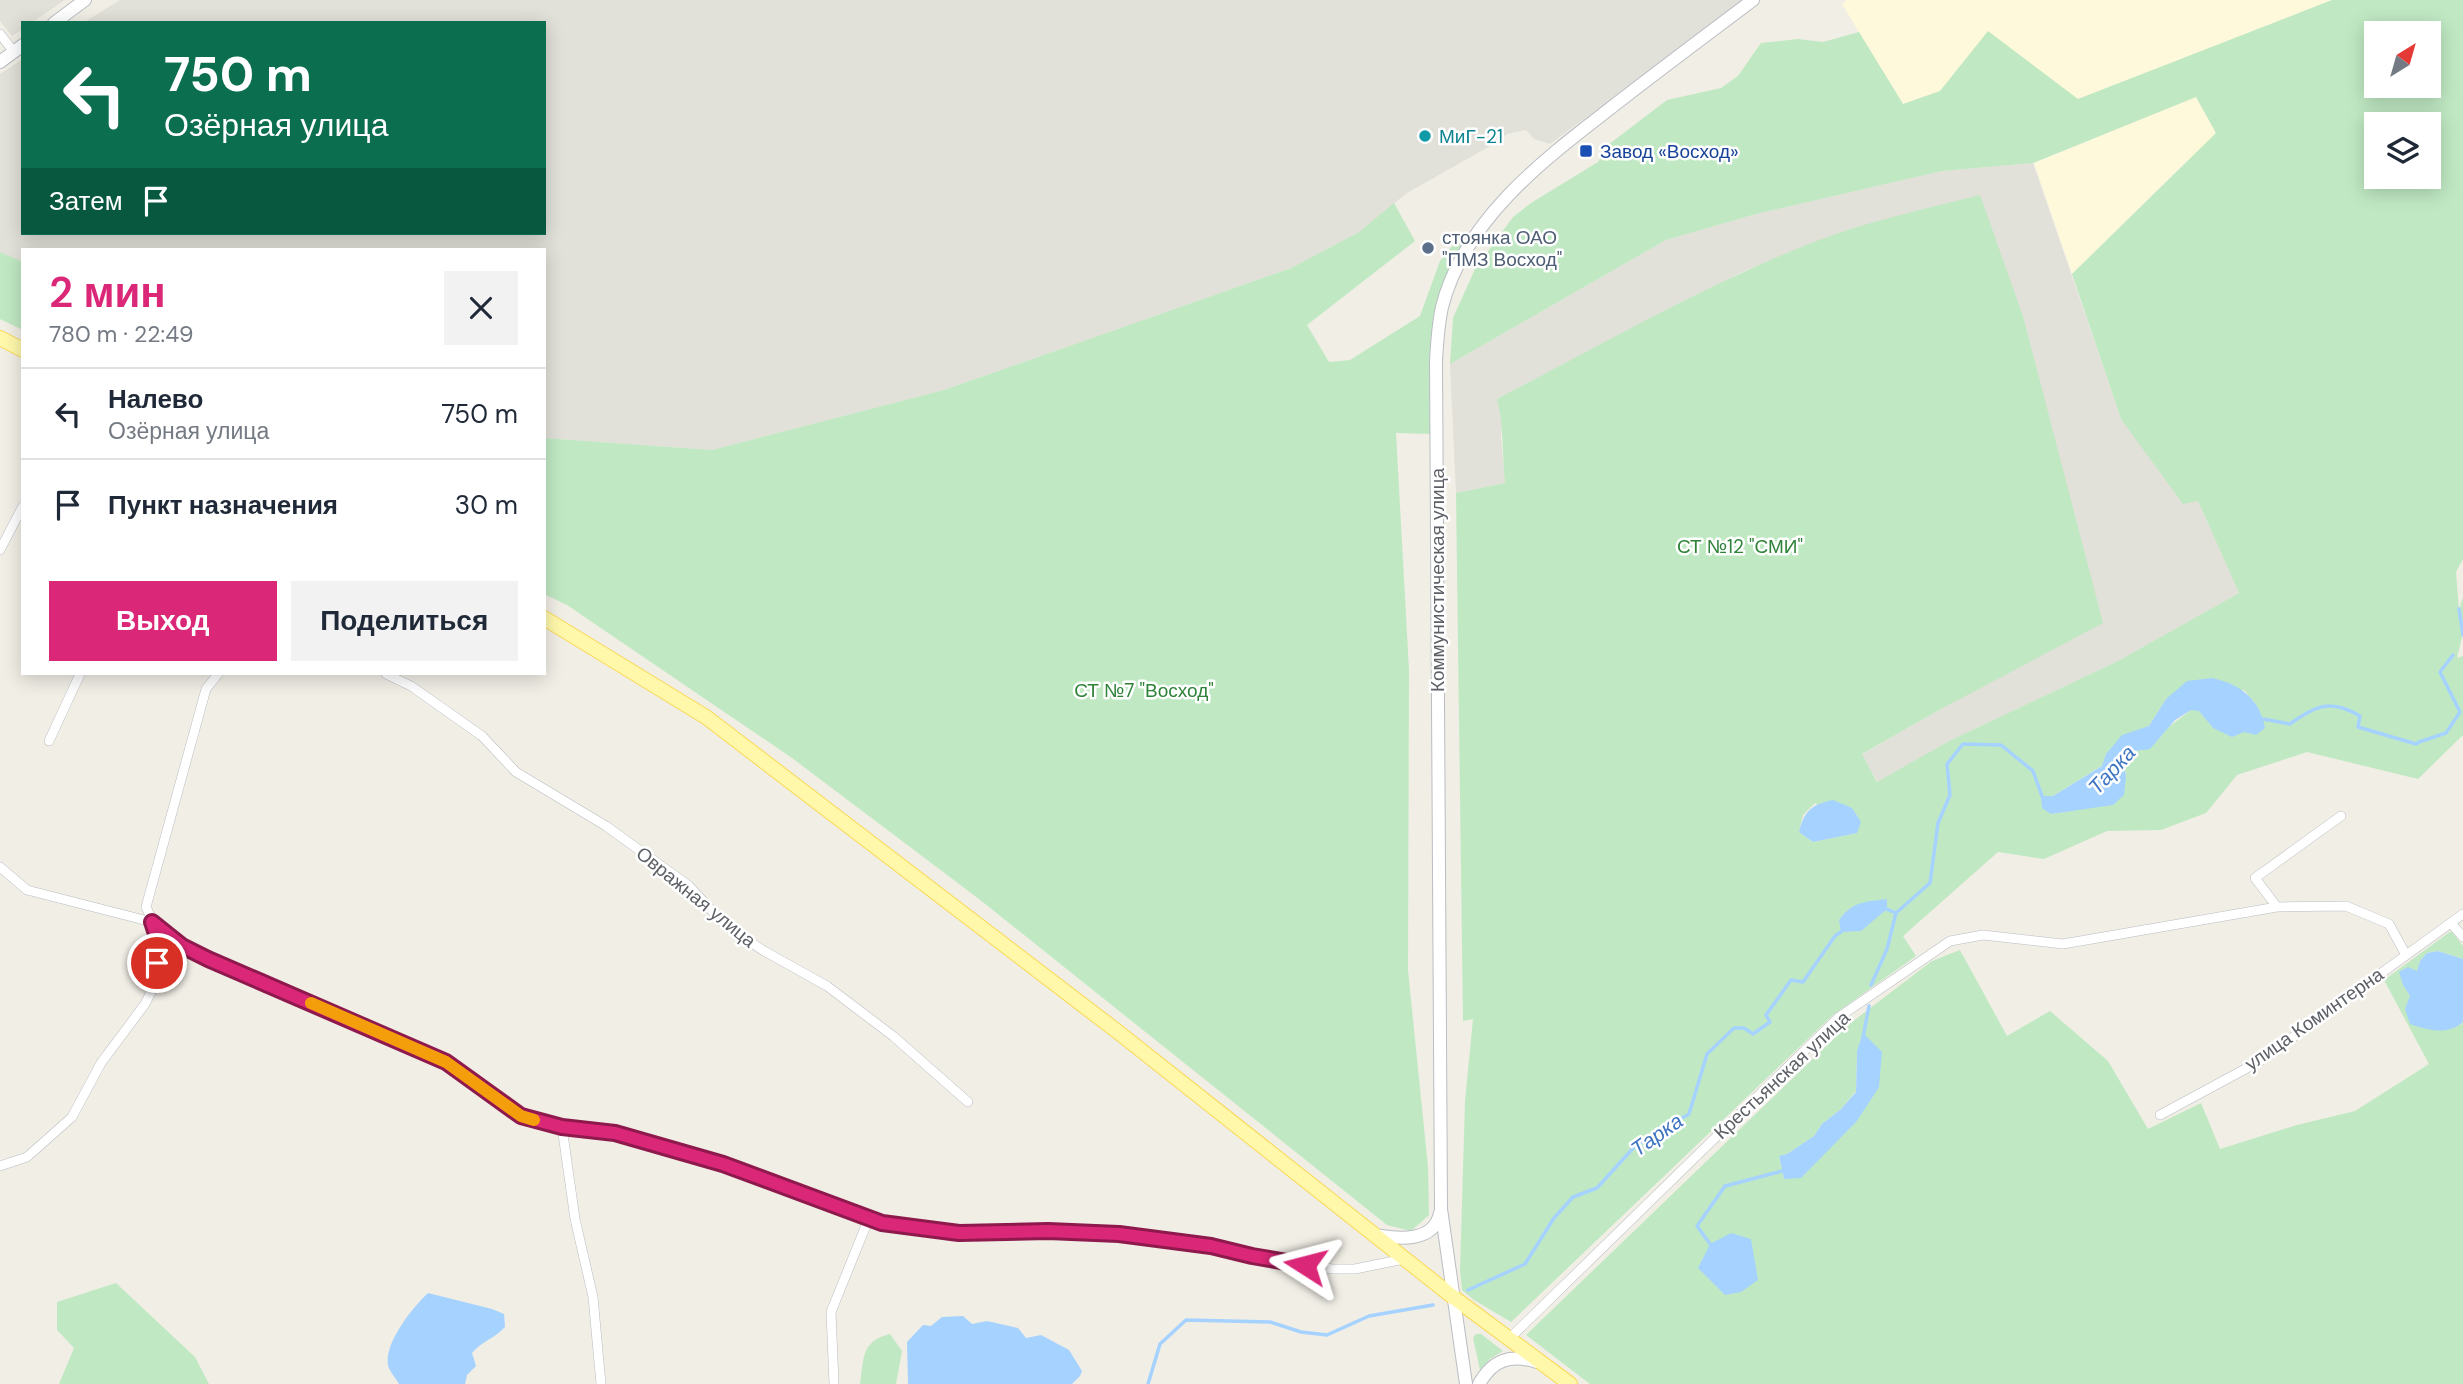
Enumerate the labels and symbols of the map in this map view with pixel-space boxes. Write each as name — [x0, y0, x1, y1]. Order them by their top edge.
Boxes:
north arrow — [2364, 21, 2441, 98]
place label: МиГ-21 — [1439, 124, 1503, 149]
marker: МиГ-21 — [1417, 128, 1433, 144]
place label: Завод «Восход» — [1600, 139, 1739, 164]
marker: Завод «Восход» — [1578, 143, 1594, 159]
place label: стоянка ОАО "ПМЗ Восход" — [1442, 225, 1562, 272]
marker: стоянка ОАО "ПМЗ Восход" — [1420, 240, 1436, 256]
street label: Коммунистическая улица — [1425, 467, 1450, 692]
park label: СТ №12 "СМИ" — [1677, 534, 1803, 559]
park label: СТ №7 "Восход" — [1074, 678, 1214, 703]
water label: Тарка — [2082, 739, 2142, 801]
street label: Овражная улица — [631, 841, 761, 953]
pin — [127, 933, 187, 993]
street label: улица Коминтерна — [2240, 962, 2389, 1076]
street label: Крестьянская улица — [1709, 1005, 1856, 1145]
water label: Тарка — [1625, 1107, 1689, 1163]
position arrow — [1268, 1228, 1342, 1302]

